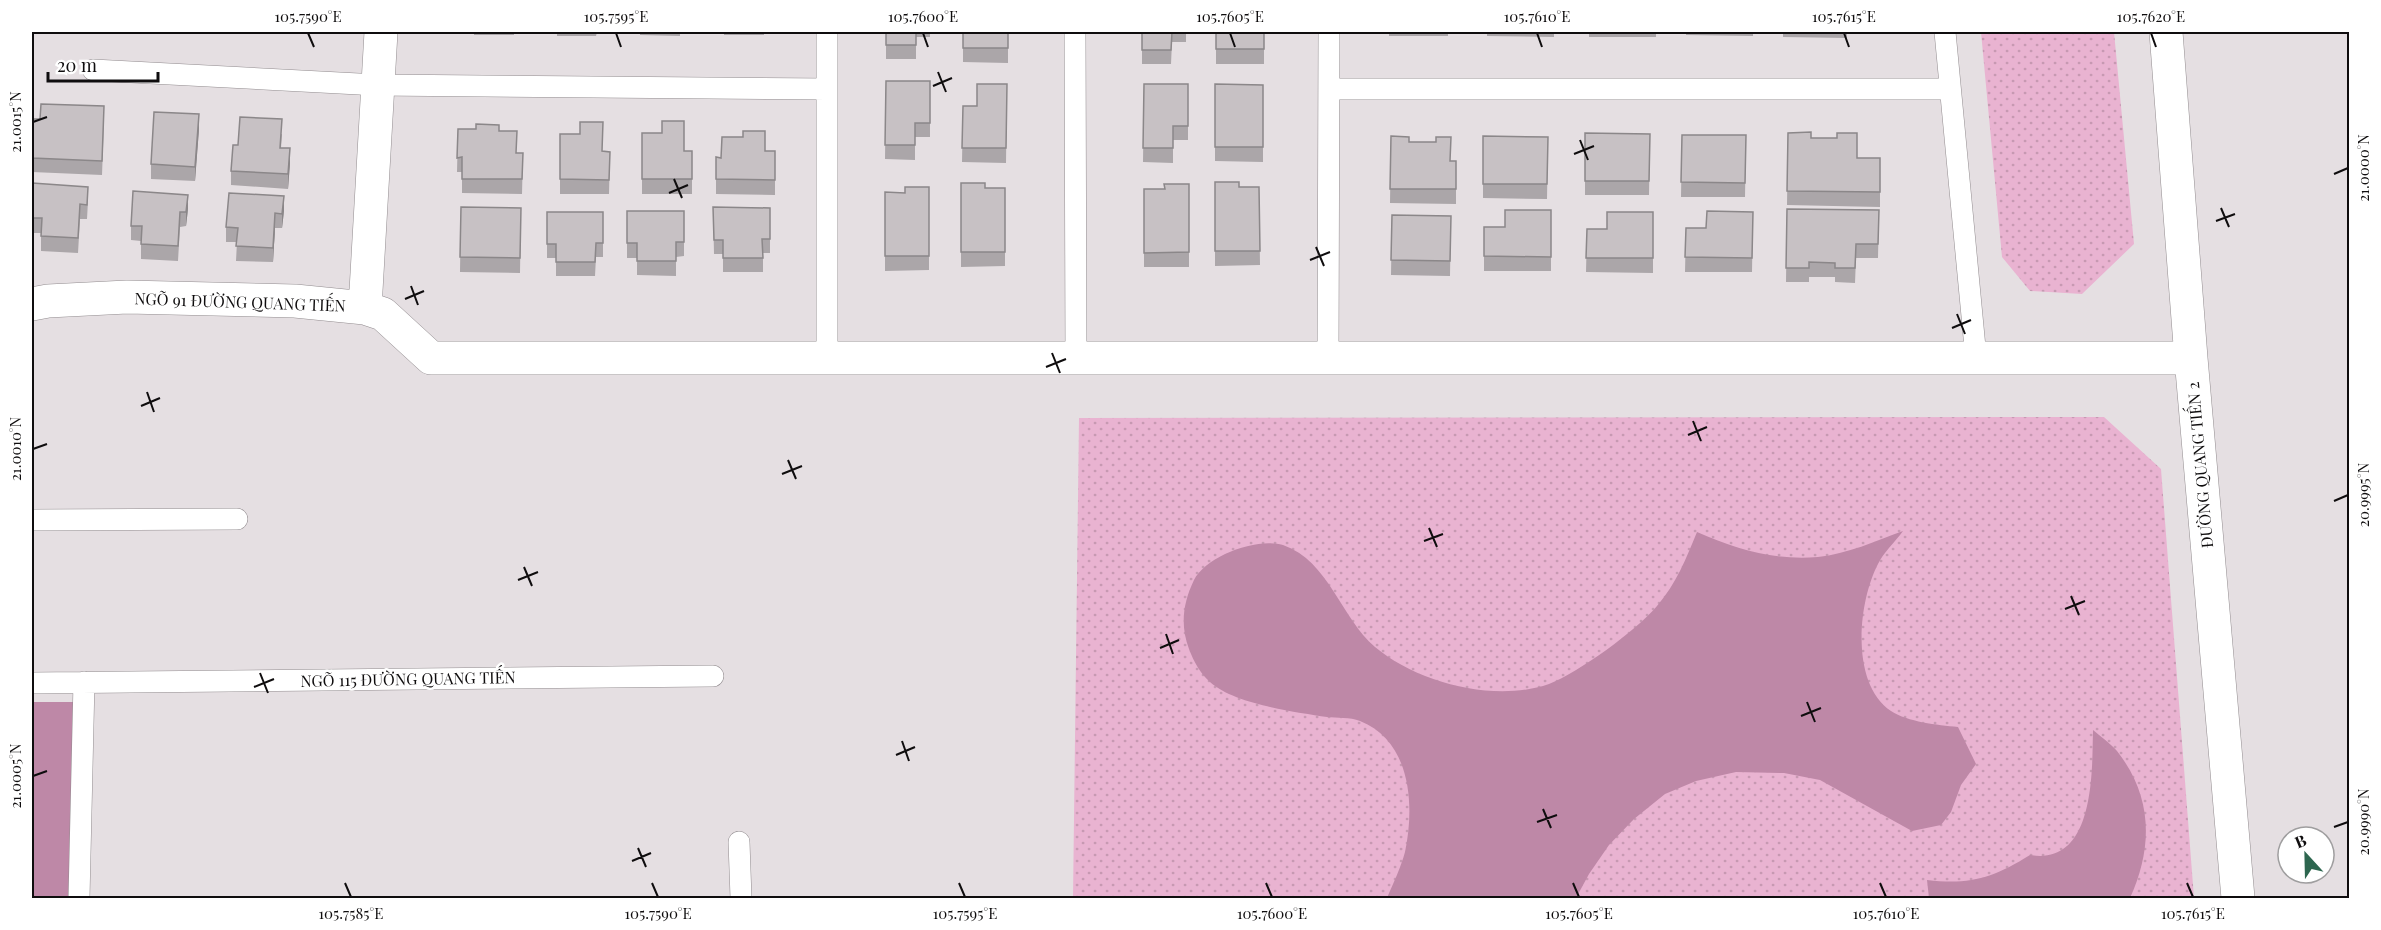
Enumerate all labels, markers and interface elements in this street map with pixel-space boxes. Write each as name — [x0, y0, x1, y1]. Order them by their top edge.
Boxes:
text: 105.7590°E — [274, 6, 342, 26]
text: 105.7595°E — [584, 6, 648, 26]
text: 105.7600°E — [888, 6, 958, 26]
text: 105.7605°E — [1196, 6, 1264, 26]
text: 105.7610°E — [1504, 6, 1570, 26]
text: 105.7615°E — [1812, 6, 1876, 26]
text: 105.7620°E — [2117, 6, 2185, 26]
scale bar — [48, 45, 158, 83]
text: 20 m — [57, 53, 97, 77]
text: 21.0015°N — [5, 91, 25, 153]
text: 21.0000°N — [2353, 134, 2373, 202]
street label: NGÕ 91 ĐƯỜNG QUANG TIẾN — [134, 284, 346, 316]
street label: ĐƯỜNG QUANG TIẾN 2 — [2179, 381, 2217, 549]
text: 21.0010°N — [5, 416, 25, 481]
text: 20.9995°N — [2353, 462, 2373, 527]
street label: NGÕ 115 ĐƯỜNG QUANG TIẾN — [300, 663, 516, 691]
text: 21.0005°N — [5, 743, 25, 809]
text: 20.9990°N — [2353, 788, 2373, 856]
north arrow — [2276, 825, 2336, 885]
text: B — [2291, 829, 2309, 852]
text: 105.7585°E — [319, 903, 383, 923]
text: 105.7590°E — [624, 903, 692, 923]
text: 105.7595°E — [933, 903, 997, 923]
text: 105.7600°E — [1237, 903, 1307, 923]
text: 105.7605°E — [1545, 903, 1613, 923]
text: 105.7610°E — [1853, 903, 1919, 923]
text: 105.7615°E — [2161, 903, 2225, 923]

